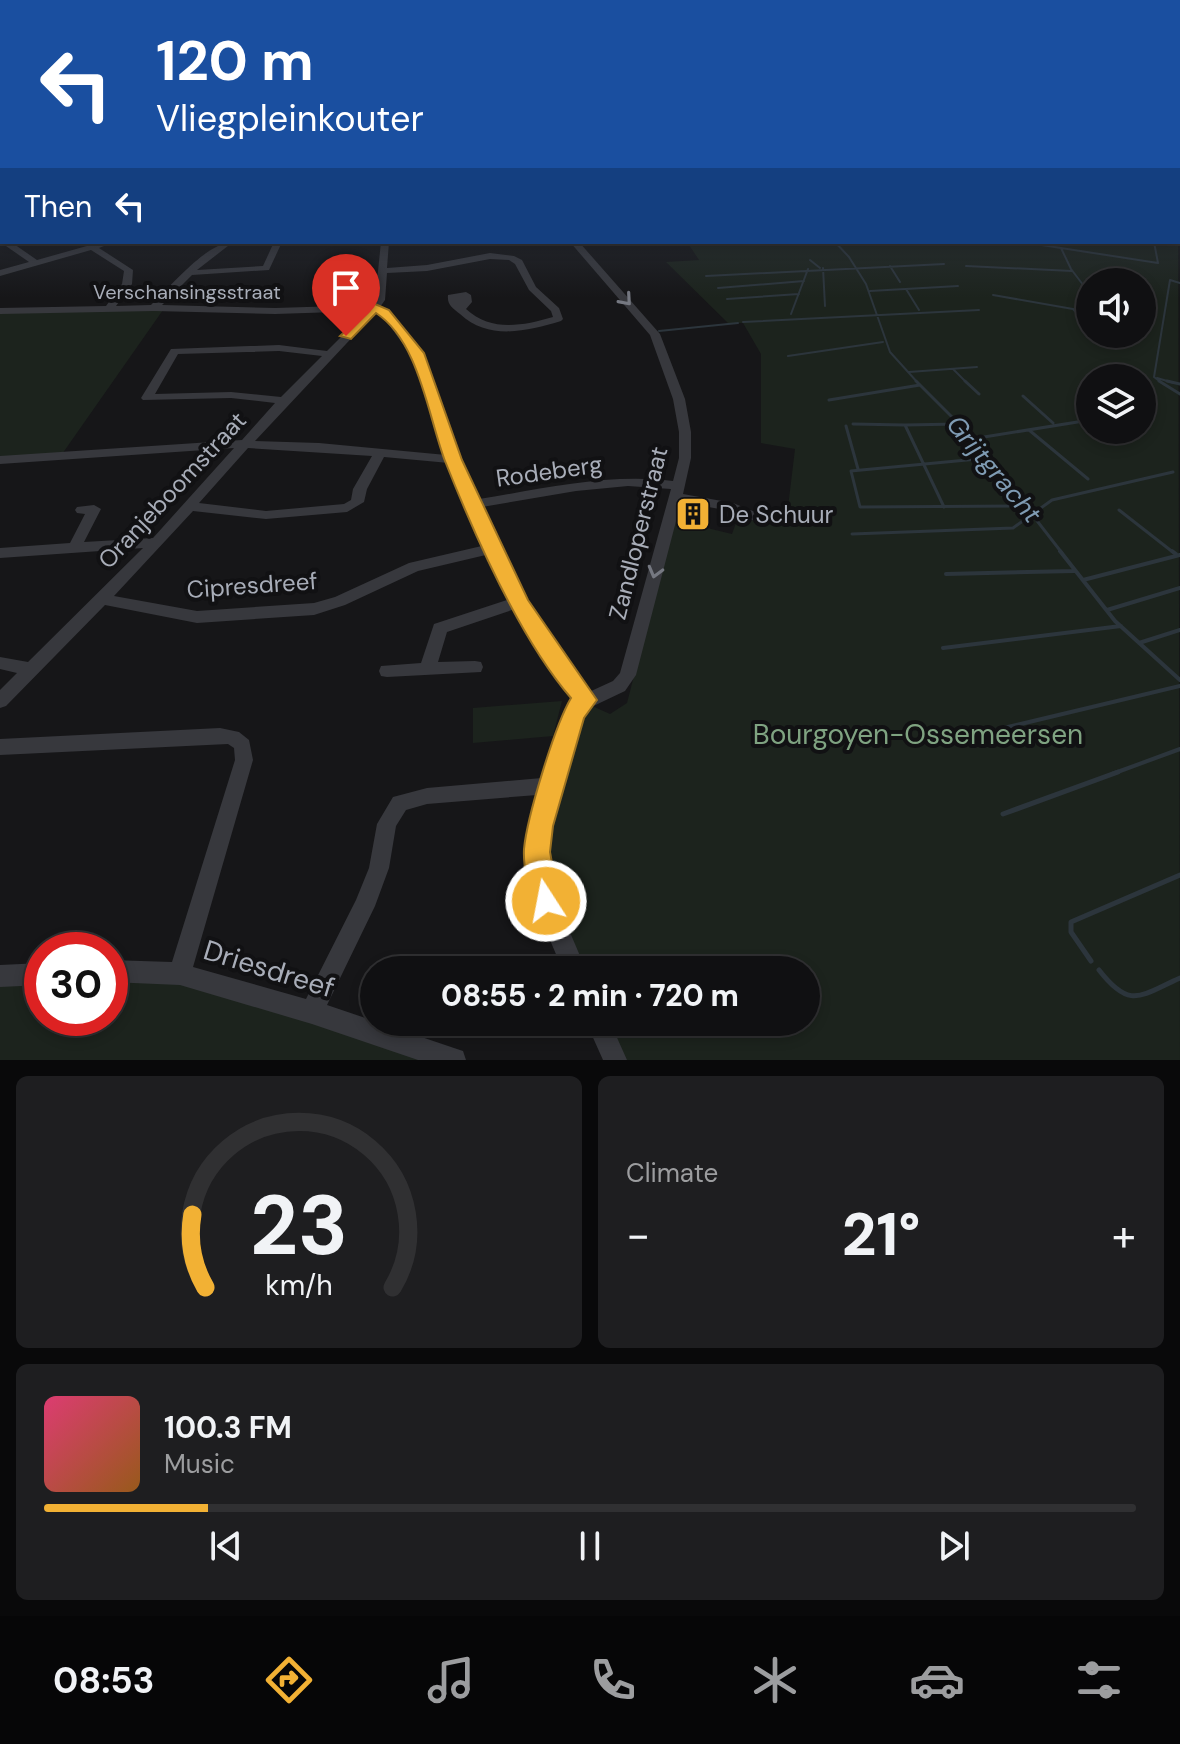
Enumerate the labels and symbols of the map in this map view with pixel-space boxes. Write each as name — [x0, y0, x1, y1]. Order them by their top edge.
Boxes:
pin — [312, 254, 380, 336]
street label: Verschansingsstraat — [93, 279, 281, 305]
one-way arrow — [616, 291, 631, 306]
street label: Oranjeboomstraat — [91, 405, 253, 575]
water label: Grijtgracht — [939, 408, 1050, 531]
street label: Zandloperstraat — [602, 443, 674, 623]
street label: Rodeberg — [494, 448, 604, 494]
building icon: De Schuur — [674, 495, 712, 533]
place label: De Schuur — [719, 499, 833, 530]
street label: Cipresdreef — [186, 565, 318, 605]
one-way arrow — [648, 565, 665, 579]
park label: Bourgoyen-Ossemeersen — [753, 716, 1083, 753]
position arrow — [504, 859, 588, 943]
speed limit sign: 30 — [24, 932, 128, 1036]
street label: Driesdreef — [199, 932, 339, 1006]

